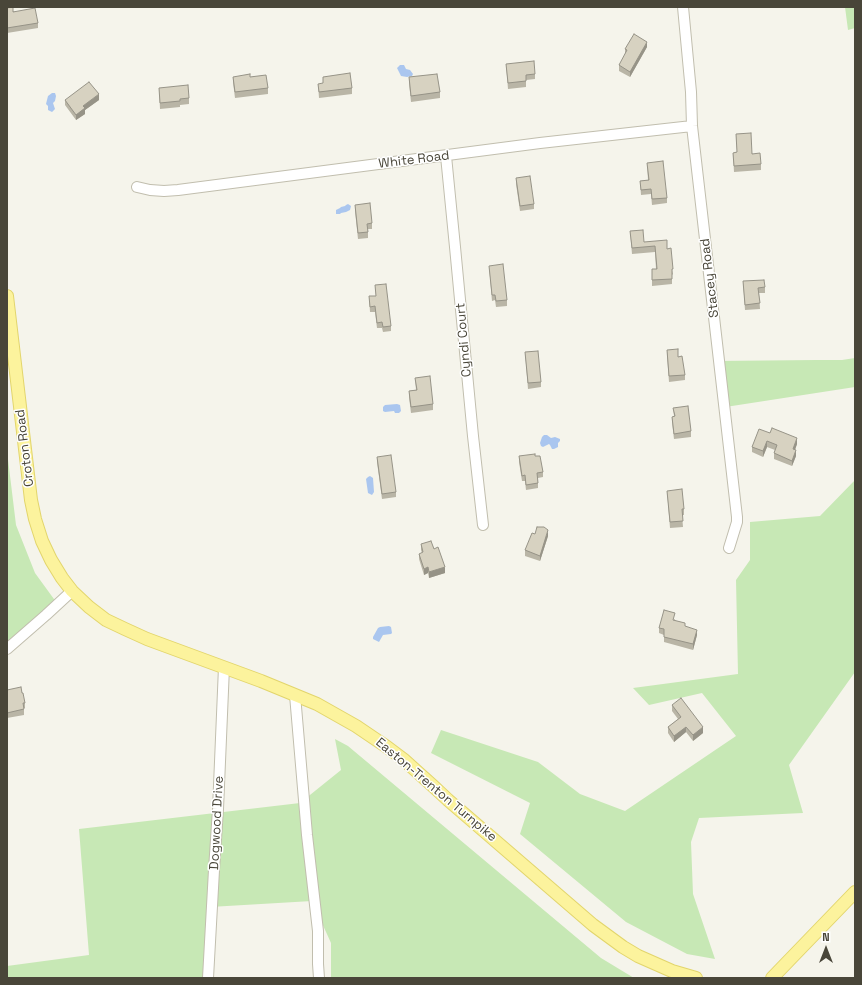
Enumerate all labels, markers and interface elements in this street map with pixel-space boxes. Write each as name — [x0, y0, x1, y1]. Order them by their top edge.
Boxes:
street label: White Road — [378, 148, 450, 172]
street label: Stacey Road — [697, 237, 723, 319]
street label: Cyndi Court — [453, 302, 475, 378]
street label: Croton Road — [13, 408, 37, 488]
street label: Easton-Trenton Turnpike — [372, 735, 500, 845]
street label: Dogwood Drive — [207, 776, 227, 870]
north arrow — [806, 929, 846, 969]
text: N — [822, 930, 830, 944]

